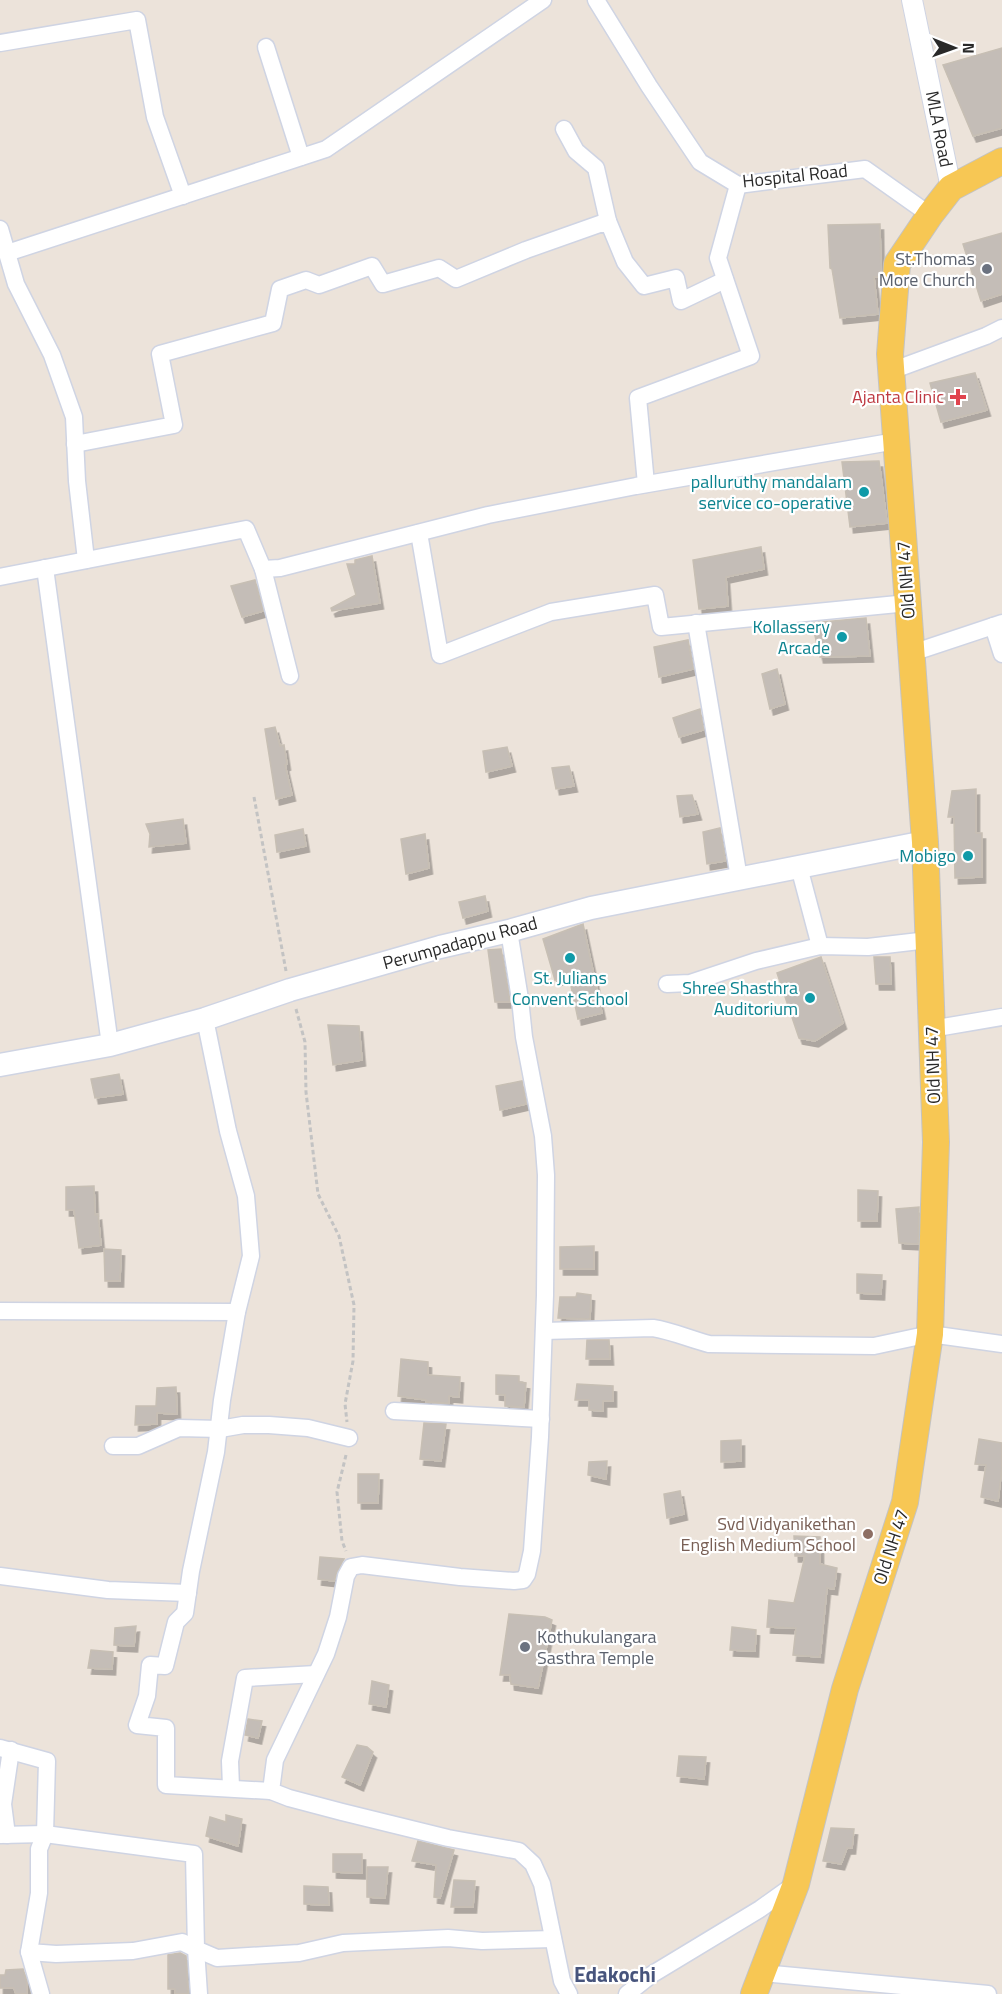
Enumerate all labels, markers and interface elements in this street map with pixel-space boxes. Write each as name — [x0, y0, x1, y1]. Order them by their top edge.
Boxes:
north arrow — [924, 18, 984, 78]
text: N — [957, 43, 981, 54]
street label: MLA Road — [919, 88, 960, 169]
street label: Hospital Road — [741, 157, 849, 194]
place label: St.Thomas More Church — [879, 245, 975, 293]
marker: St.Thomas More Church — [980, 262, 994, 276]
place label: Ajanta Clinic — [852, 383, 944, 410]
marker: Ajanta Clinic — [949, 388, 967, 406]
place label: palluruthy mandalam service co-operative — [691, 468, 852, 516]
marker: palluruthy mandalam service co-operative — [857, 485, 871, 499]
street label: Old NH 47 — [889, 540, 922, 620]
place label: Kollassery Arcade — [752, 613, 830, 661]
marker: Kollassery Arcade — [835, 630, 849, 644]
place label: Mobigo — [899, 842, 956, 869]
marker: Mobigo — [961, 849, 975, 863]
street label: Perumpadappu Road — [380, 909, 540, 976]
marker: St. Julians Convent School — [563, 951, 577, 965]
place label: St. Julians Convent School — [512, 964, 628, 1012]
place label: Shree Shasthra Auditorium — [682, 974, 798, 1022]
marker: Shree Shasthra Auditorium — [803, 991, 817, 1005]
street label: Old NH 47 — [918, 1026, 947, 1104]
street label: Old NH 47 — [866, 1506, 915, 1588]
place label: Svd Vidyanikethan English Medium School — [680, 1510, 856, 1558]
marker: Svd Vidyanikethan English Medium School — [861, 1527, 875, 1541]
place label: Kothukulangara Sasthra Temple — [537, 1623, 656, 1671]
marker: Kothukulangara Sasthra Temple — [518, 1640, 532, 1654]
district label: Edakochi — [574, 1958, 656, 1990]

